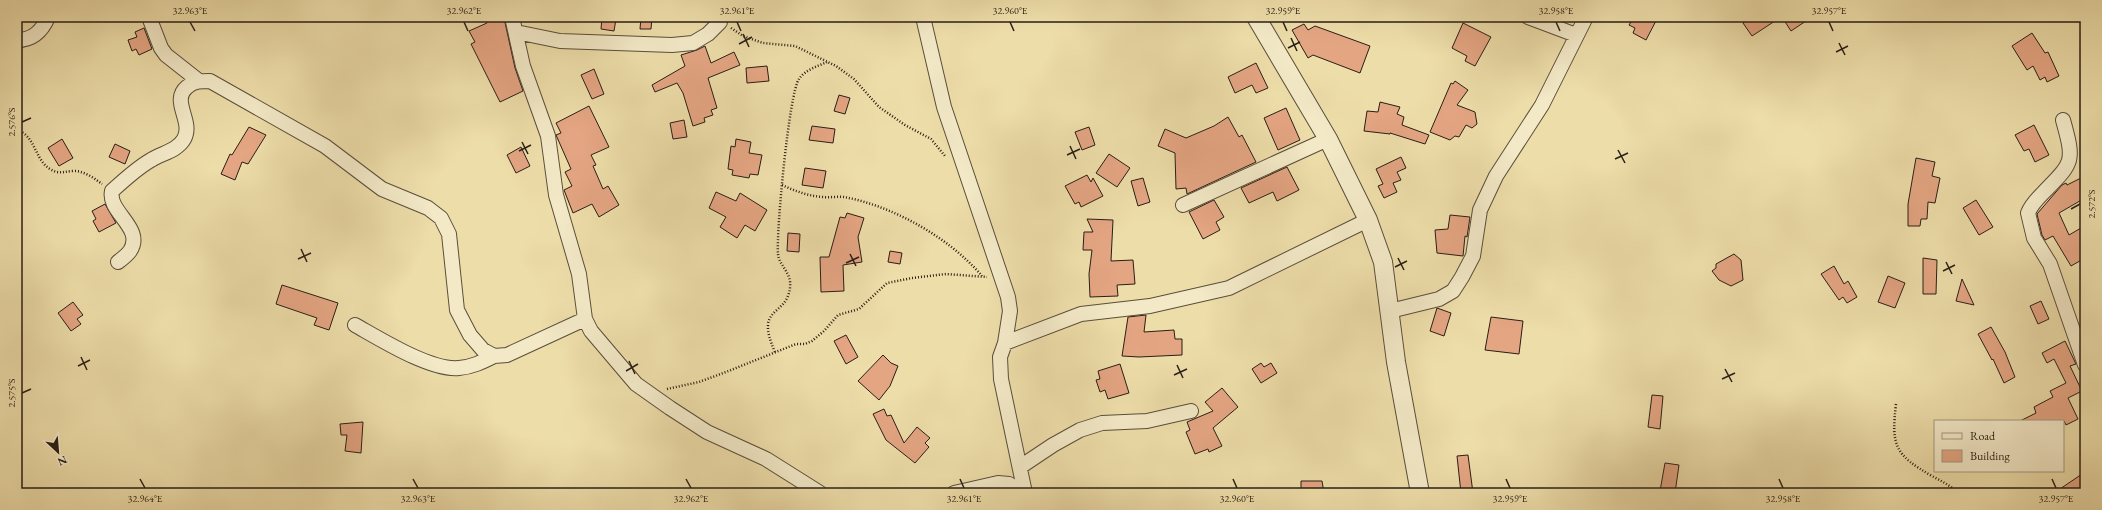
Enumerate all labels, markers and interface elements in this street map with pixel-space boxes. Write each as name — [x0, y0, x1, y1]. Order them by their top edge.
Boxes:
text: 32.963°E — [173, 4, 208, 17]
text: 32.962°E — [447, 4, 482, 17]
text: 32.961°E — [720, 4, 755, 17]
text: 32.960°E — [993, 4, 1028, 17]
text: 32.959°E — [1266, 4, 1301, 17]
text: 32.958°E — [1539, 4, 1574, 17]
text: 32.957°E — [1812, 4, 1847, 17]
text: 2.576°S — [5, 107, 18, 137]
text: 2.572°S — [2085, 189, 2098, 219]
text: 2.575°S — [5, 378, 18, 408]
legend — [1934, 420, 2064, 472]
text: Road — [1970, 428, 1996, 444]
north arrow — [38, 432, 78, 472]
text: Building — [1970, 448, 2011, 464]
text: N — [55, 453, 69, 469]
text: 32.964°E — [128, 492, 163, 505]
text: 32.963°E — [401, 492, 436, 505]
text: 32.962°E — [674, 492, 709, 505]
text: 32.961°E — [947, 492, 982, 505]
text: 32.960°E — [1220, 492, 1255, 505]
text: 32.959°E — [1493, 492, 1528, 505]
text: 32.958°E — [1766, 492, 1801, 505]
text: 32.957°E — [2039, 492, 2074, 505]

